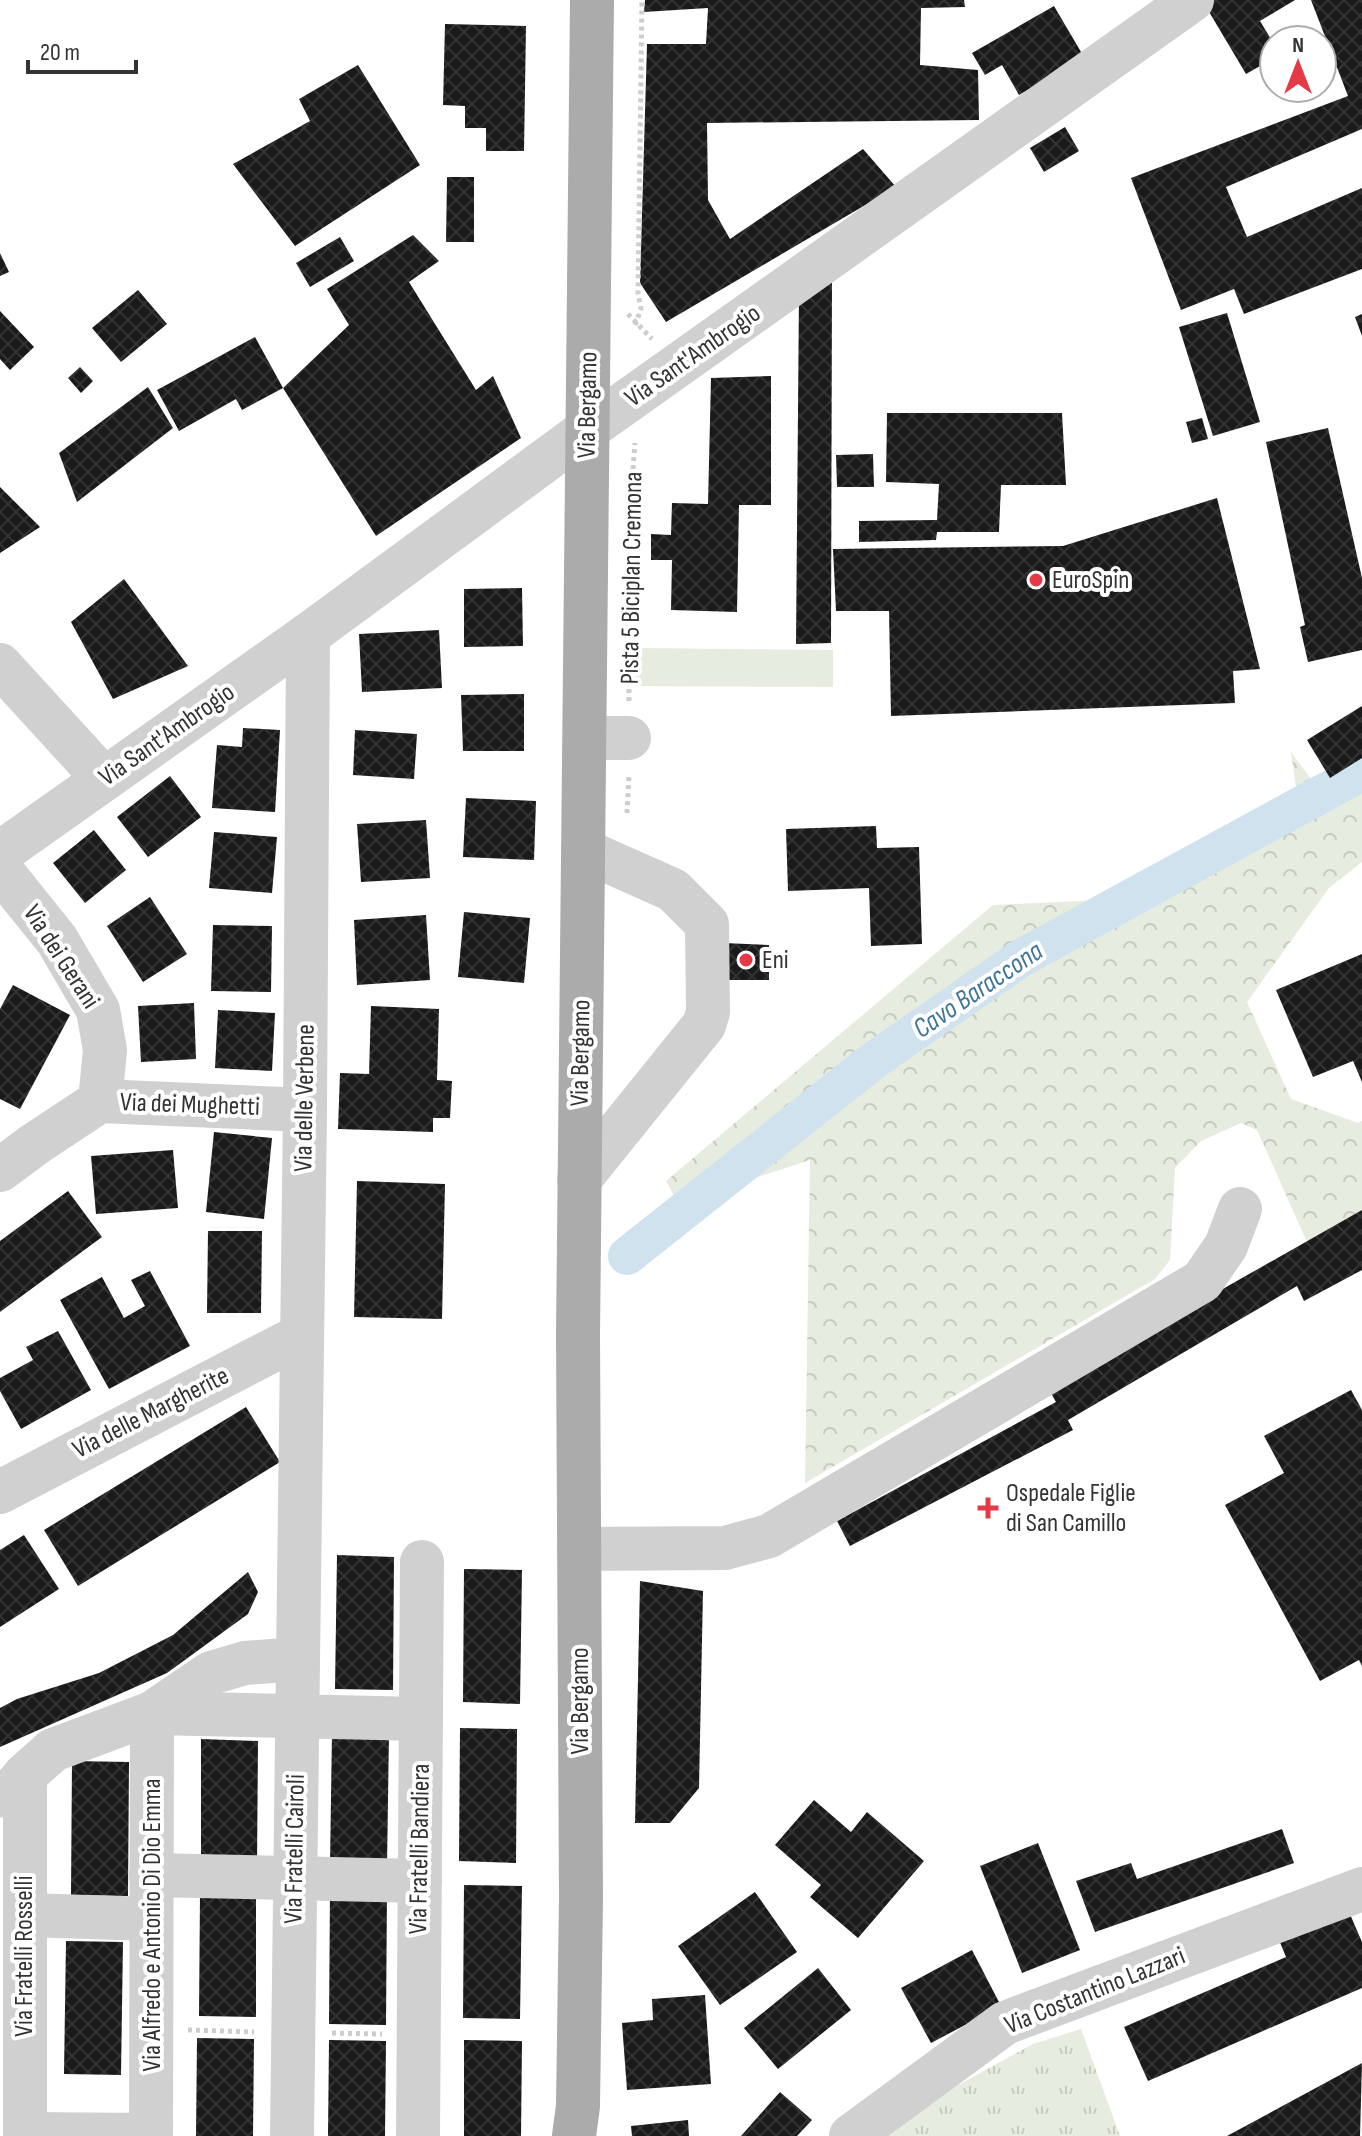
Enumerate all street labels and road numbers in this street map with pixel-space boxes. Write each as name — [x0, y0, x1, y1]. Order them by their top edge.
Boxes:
street label: Via Sant'Ambrogio — [619, 298, 767, 414]
street label: Via Bergamo — [572, 351, 604, 459]
street label: Pista 5 Biciplan Cremona — [615, 471, 649, 685]
street label: Via Sant'Ambrogio — [93, 677, 241, 793]
street label: Via dei Gerani — [16, 899, 106, 1015]
street label: Via Bergamo — [565, 999, 597, 1107]
street label: Via delle Verbene — [288, 1024, 322, 1172]
street label: Via dei Mughetti — [120, 1087, 260, 1123]
street label: Via delle Margherite — [68, 1360, 234, 1466]
street label: Via Bergamo — [565, 1648, 596, 1755]
street label: Via Fratelli Bandiera — [403, 1763, 437, 1935]
street label: Via Fratelli Cairoli — [278, 1774, 312, 1924]
street label: Via Alfredo e Antonio Di Dio Emma — [137, 1778, 168, 2072]
street label: Via Fratelli Rosselli — [9, 1875, 40, 2037]
street label: Via Costantino Lazzari — [1000, 1941, 1190, 2041]

